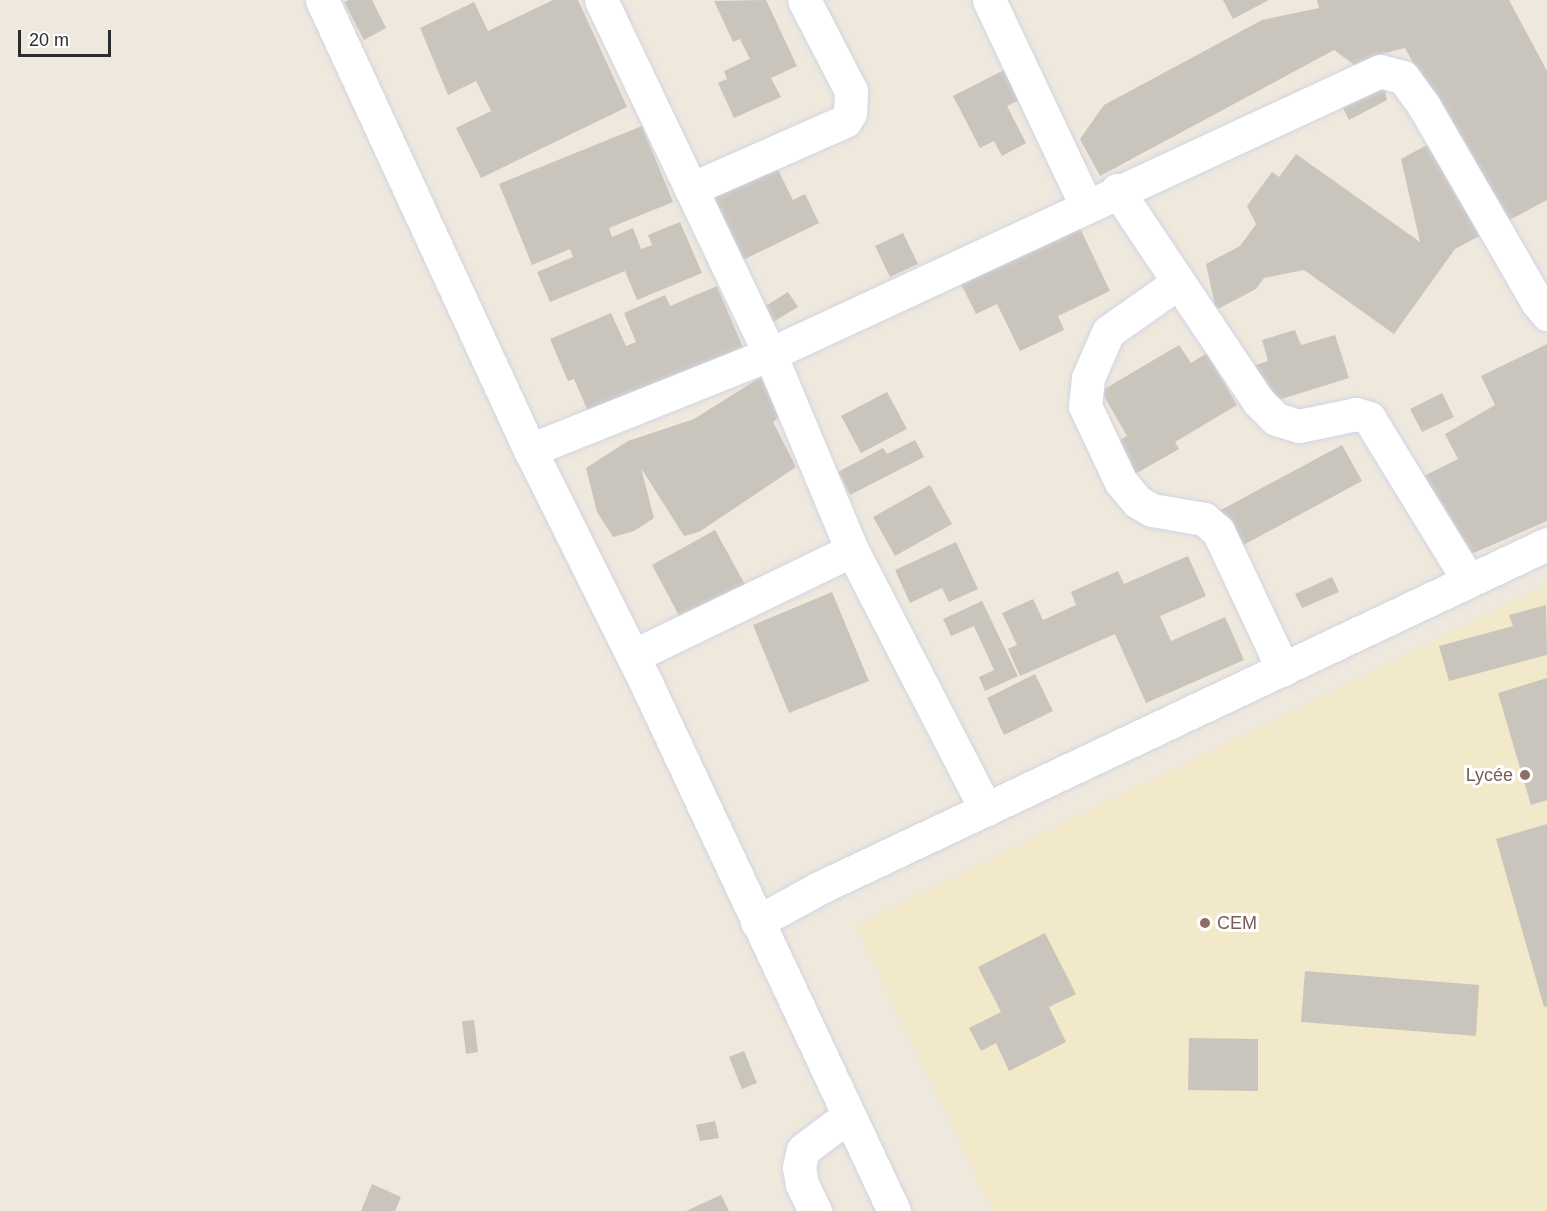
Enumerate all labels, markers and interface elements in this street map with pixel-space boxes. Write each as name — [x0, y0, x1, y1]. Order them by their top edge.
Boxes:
scale bar — [21, 18, 114, 56]
text: 20 m — [29, 30, 69, 50]
place label: Lycée — [1466, 764, 1513, 786]
marker: Lycée — [1518, 768, 1532, 782]
place label: CEM — [1217, 912, 1257, 934]
marker: CEM — [1198, 916, 1212, 930]

